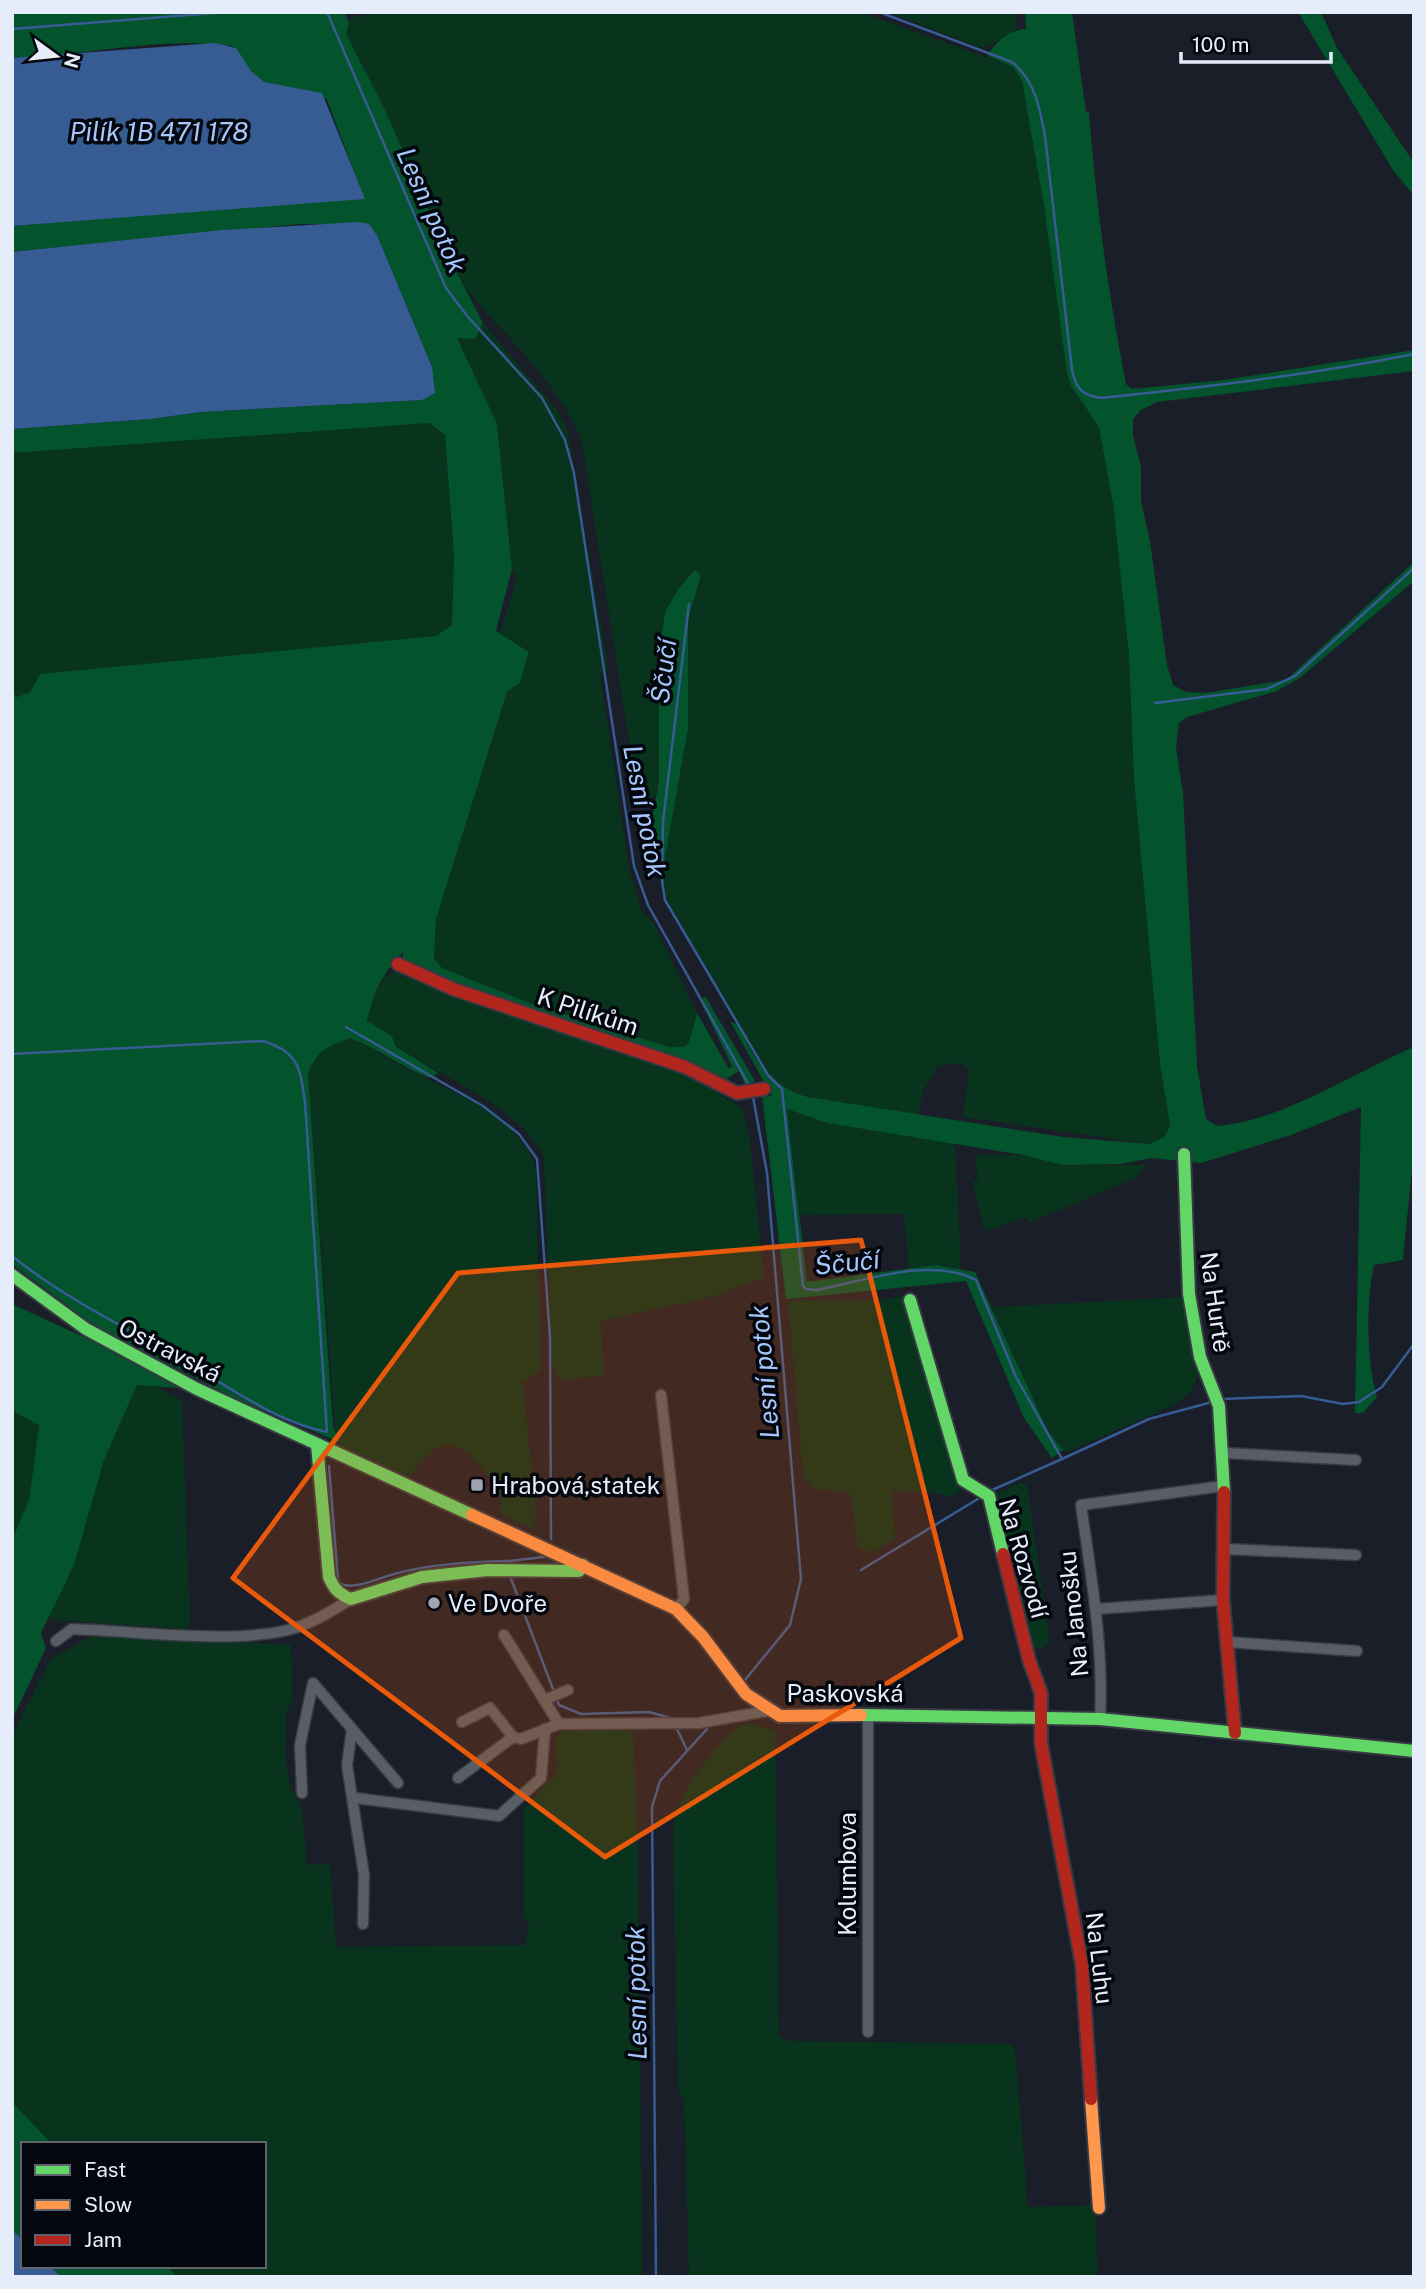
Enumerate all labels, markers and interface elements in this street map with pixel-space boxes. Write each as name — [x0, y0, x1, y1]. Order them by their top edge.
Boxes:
north arrow — [21, 21, 91, 91]
scale bar — [1181, 21, 1332, 65]
text: 100 m — [1192, 32, 1249, 57]
text: N — [60, 50, 85, 70]
water label: Pilík 1B 471 178 — [69, 116, 249, 147]
water label: Lesní potok — [391, 142, 473, 278]
water label: Ščučí — [644, 634, 683, 705]
water label: Lesní potok — [617, 742, 673, 880]
street label: K Pilíkům — [534, 982, 642, 1040]
water label: Ščučí — [813, 1243, 884, 1281]
street label: Na Hurtě — [1195, 1250, 1237, 1354]
water label: Lesní potok — [743, 1304, 785, 1440]
street label: Ostravská — [114, 1312, 226, 1388]
place label: Hrabová,statek — [491, 1471, 660, 1499]
marker: Hrabová,statek — [469, 1477, 485, 1493]
street label: Na Rozvodí — [994, 1495, 1055, 1622]
street label: Na Janošku — [1052, 1550, 1094, 1678]
place label: Ve Dvoře — [448, 1589, 547, 1617]
marker: Ve Dvoře — [426, 1595, 442, 1611]
street label: Paskovská — [786, 1679, 904, 1707]
street label: Kolumbova — [833, 1812, 861, 1936]
street label: Na Luhu — [1080, 1910, 1120, 2006]
water label: Lesní potok — [619, 1926, 653, 2060]
legend — [21, 2142, 266, 2268]
text: Fast — [84, 2157, 126, 2182]
text: Slow — [84, 2192, 132, 2217]
text: Jam — [84, 2227, 122, 2252]

